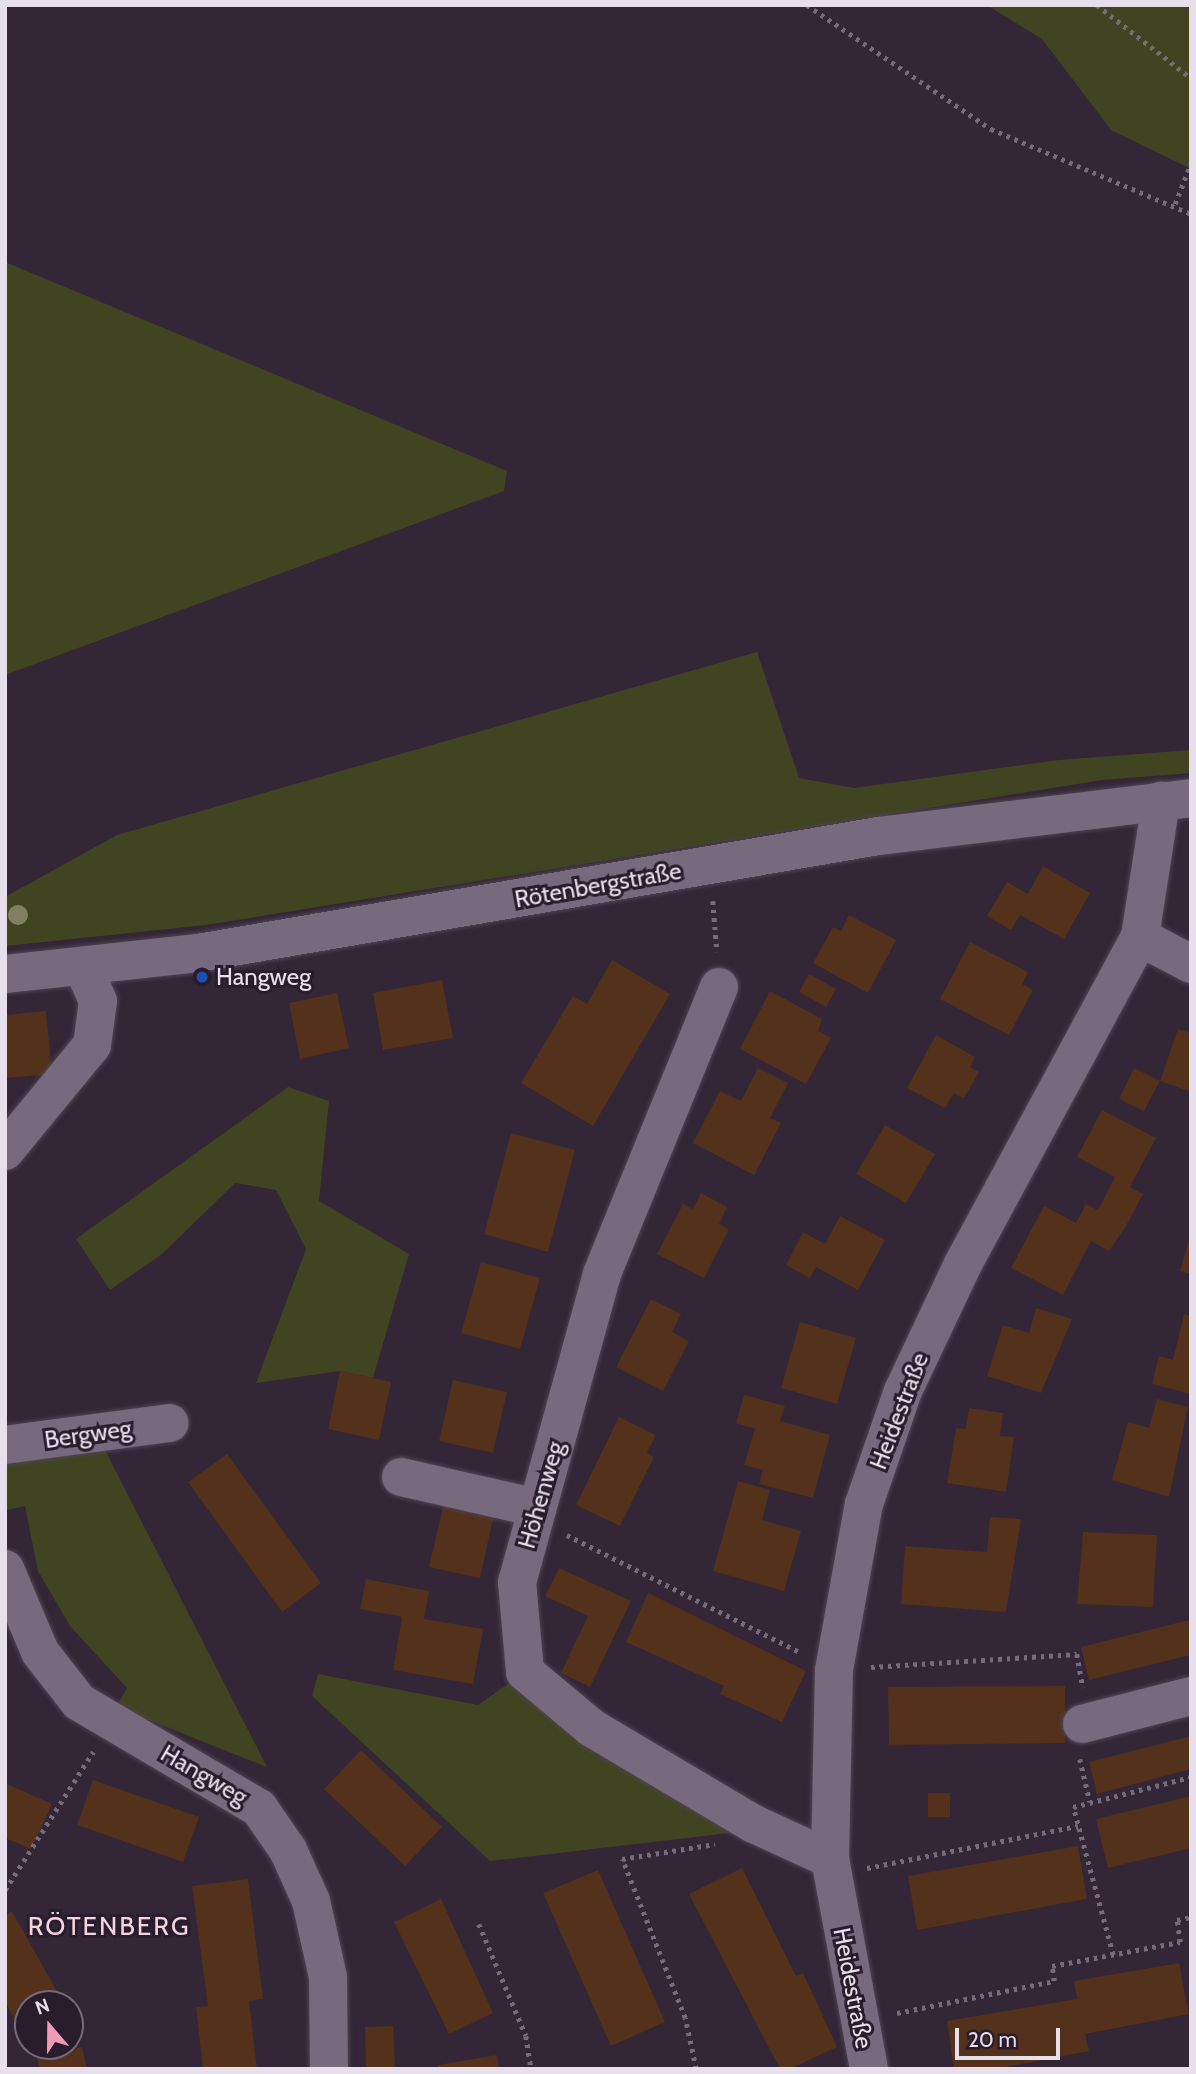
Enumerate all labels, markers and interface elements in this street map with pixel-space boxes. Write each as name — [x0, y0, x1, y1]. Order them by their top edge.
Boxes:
street label: Rötenbergstraße — [512, 856, 684, 914]
place label: Hangweg — [216, 963, 311, 991]
marker: Hangweg — [194, 969, 210, 985]
street label: Heidestraße — [864, 1349, 934, 1473]
street label: Bergweg — [43, 1414, 133, 1454]
street label: Höhenweg — [512, 1438, 570, 1552]
street label: Hangweg — [156, 1739, 252, 1811]
district label: RÖTENBERG — [29, 1911, 189, 1943]
street label: Heidestraße — [827, 1925, 879, 2051]
north arrow — [14, 1990, 84, 2060]
text: N — [32, 1994, 53, 2020]
scale bar — [958, 2014, 1063, 2058]
text: 20 m — [968, 2027, 1017, 2052]

